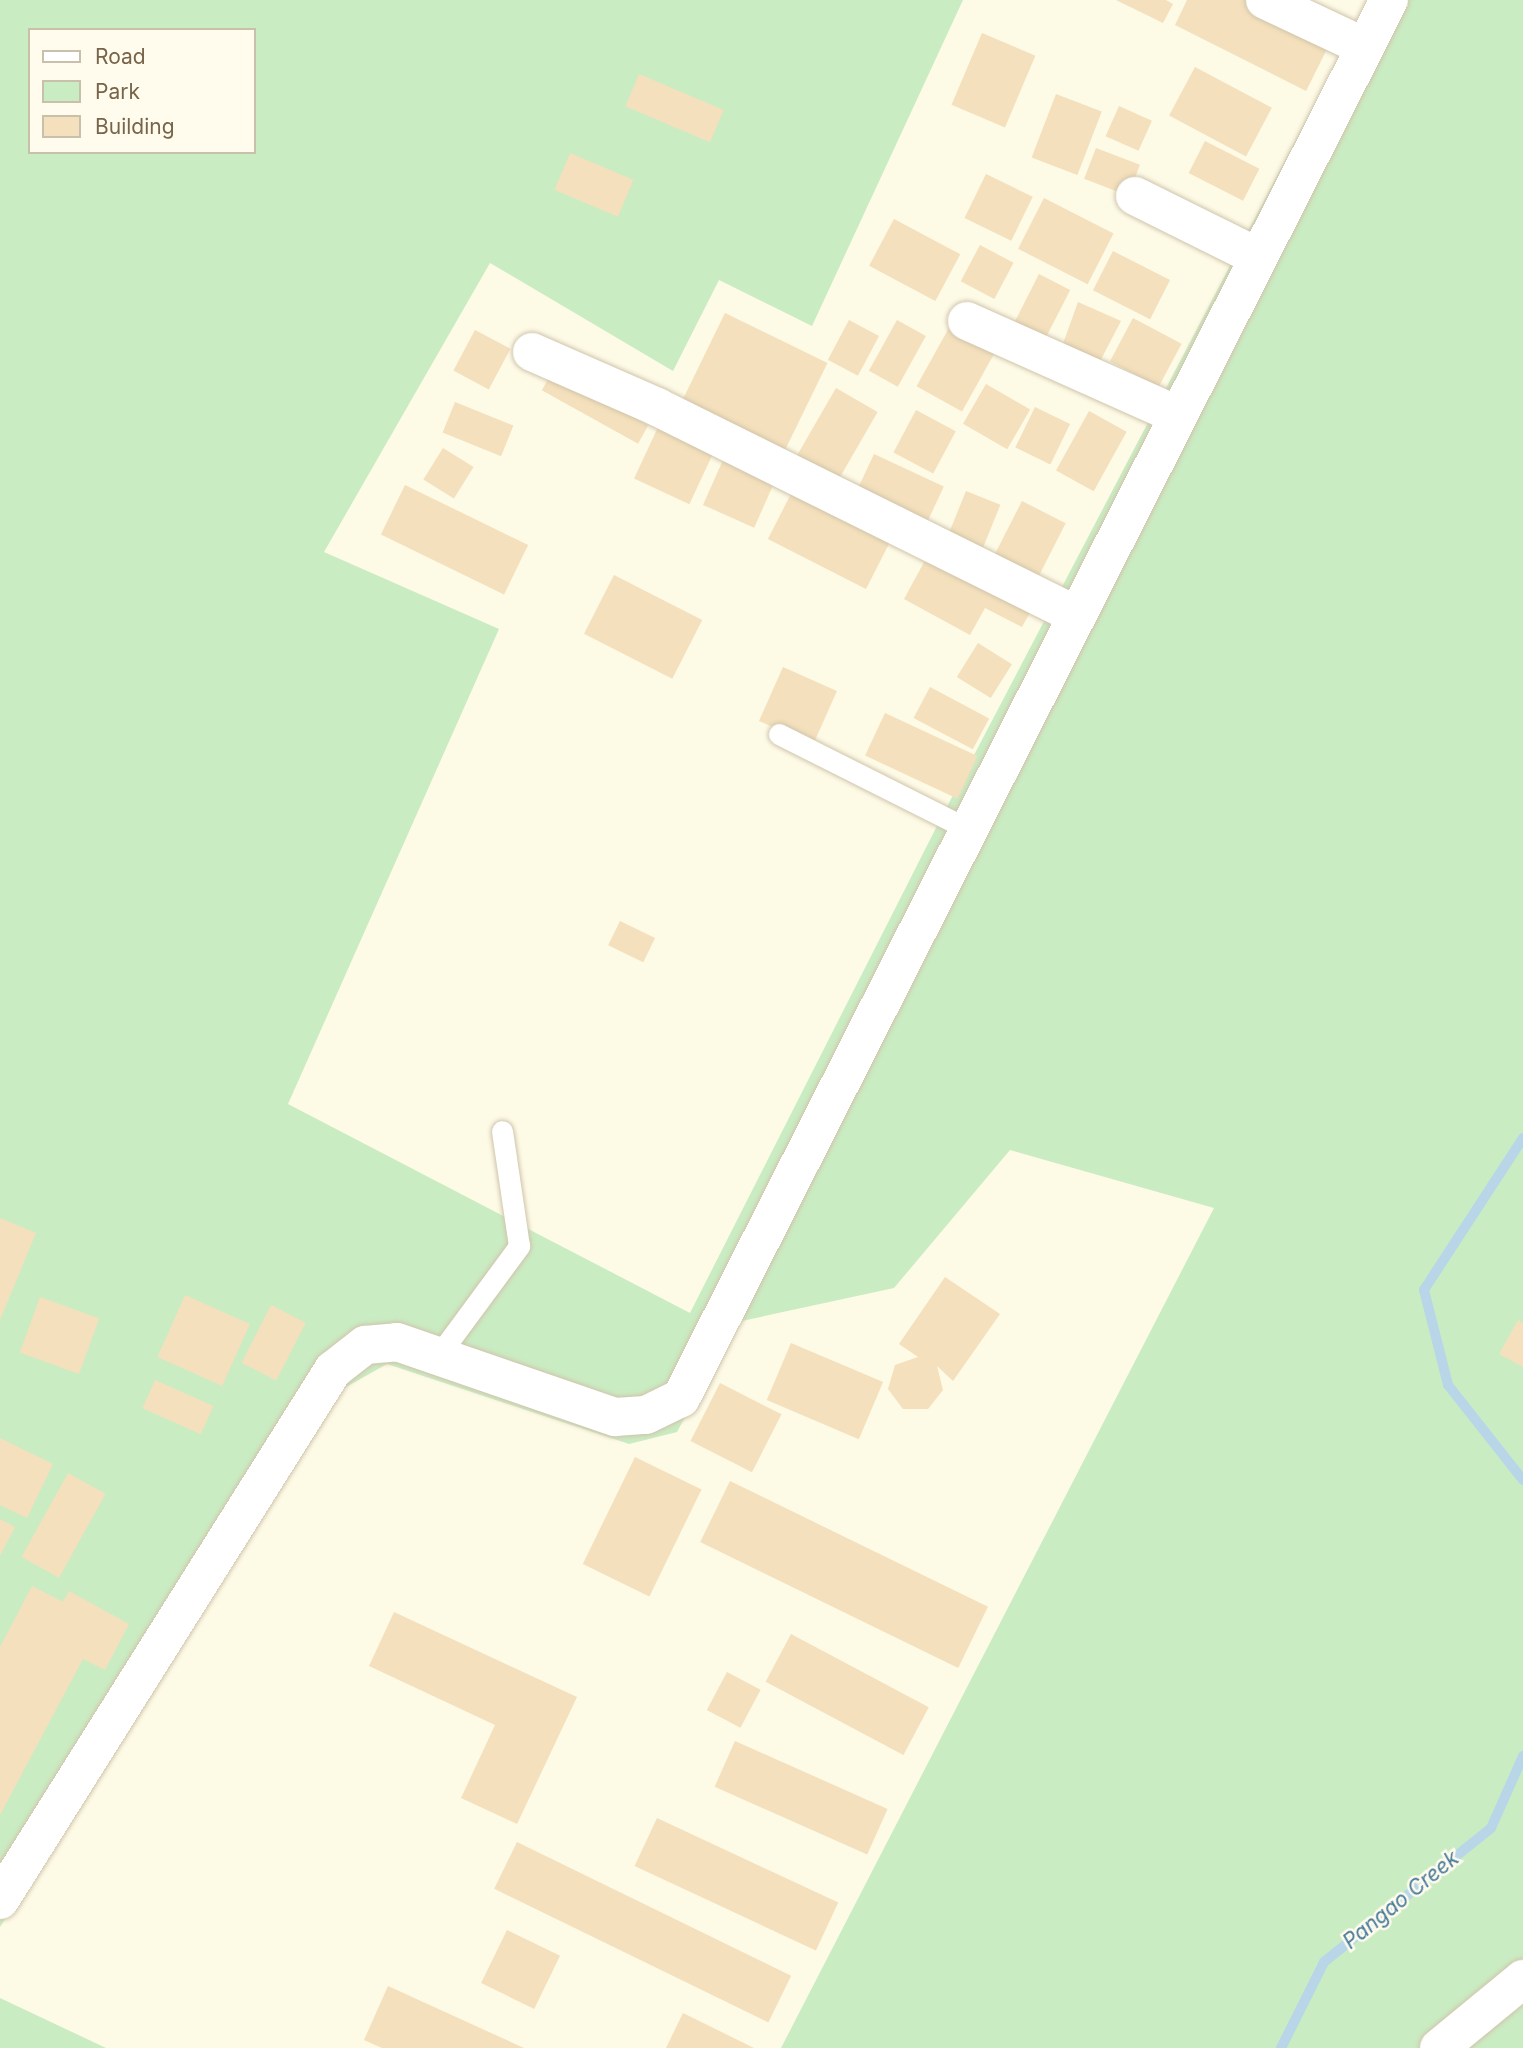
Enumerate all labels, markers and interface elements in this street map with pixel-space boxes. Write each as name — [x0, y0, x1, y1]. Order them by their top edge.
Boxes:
legend — [28, 28, 256, 154]
text: Road — [95, 44, 146, 69]
text: Park — [95, 79, 140, 104]
text: Building — [95, 114, 175, 139]
water label: Pangao Creek — [1338, 1846, 1464, 1954]

